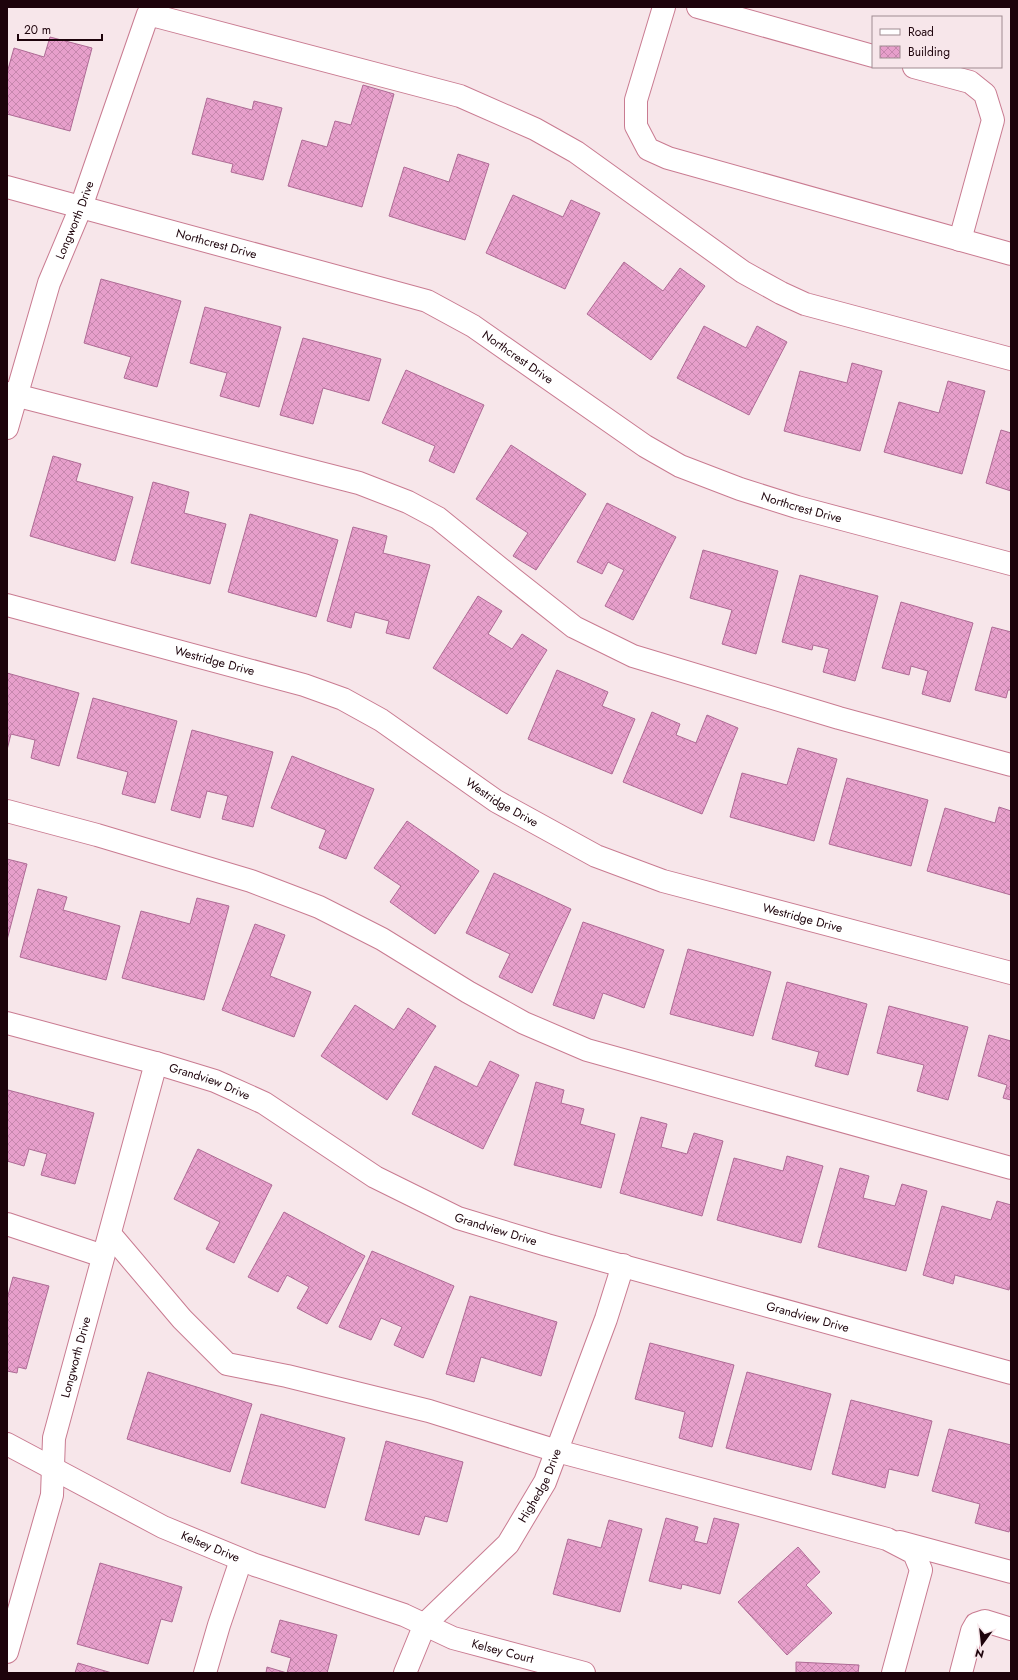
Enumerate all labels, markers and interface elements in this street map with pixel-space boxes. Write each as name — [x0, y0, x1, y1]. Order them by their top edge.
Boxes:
scale bar — [18, 16, 102, 42]
legend — [872, 16, 1002, 68]
text: 20 m — [24, 21, 51, 39]
text: Road — [908, 23, 934, 41]
text: Building — [908, 43, 950, 61]
street label: Longworth Drive — [51, 178, 98, 262]
street label: Northcrest Drive — [174, 224, 259, 263]
street label: Northcrest Drive — [478, 326, 557, 388]
street label: Northcrest Drive — [759, 487, 844, 528]
street label: Westridge Drive — [173, 642, 257, 680]
street label: Westridge Drive — [462, 773, 542, 832]
street label: Westridge Drive — [760, 899, 845, 937]
street label: Grandview Drive — [167, 1058, 253, 1105]
street label: Grandview Drive — [452, 1208, 539, 1250]
street label: Grandview Drive — [764, 1297, 851, 1337]
street label: Longworth Drive — [56, 1315, 96, 1400]
street label: Highedge Drive — [514, 1446, 566, 1526]
street label: Kelsey Drive — [178, 1526, 242, 1567]
north arrow — [962, 1624, 1002, 1664]
street label: Kelsey Court — [470, 1634, 536, 1668]
text: N — [973, 1645, 986, 1663]

